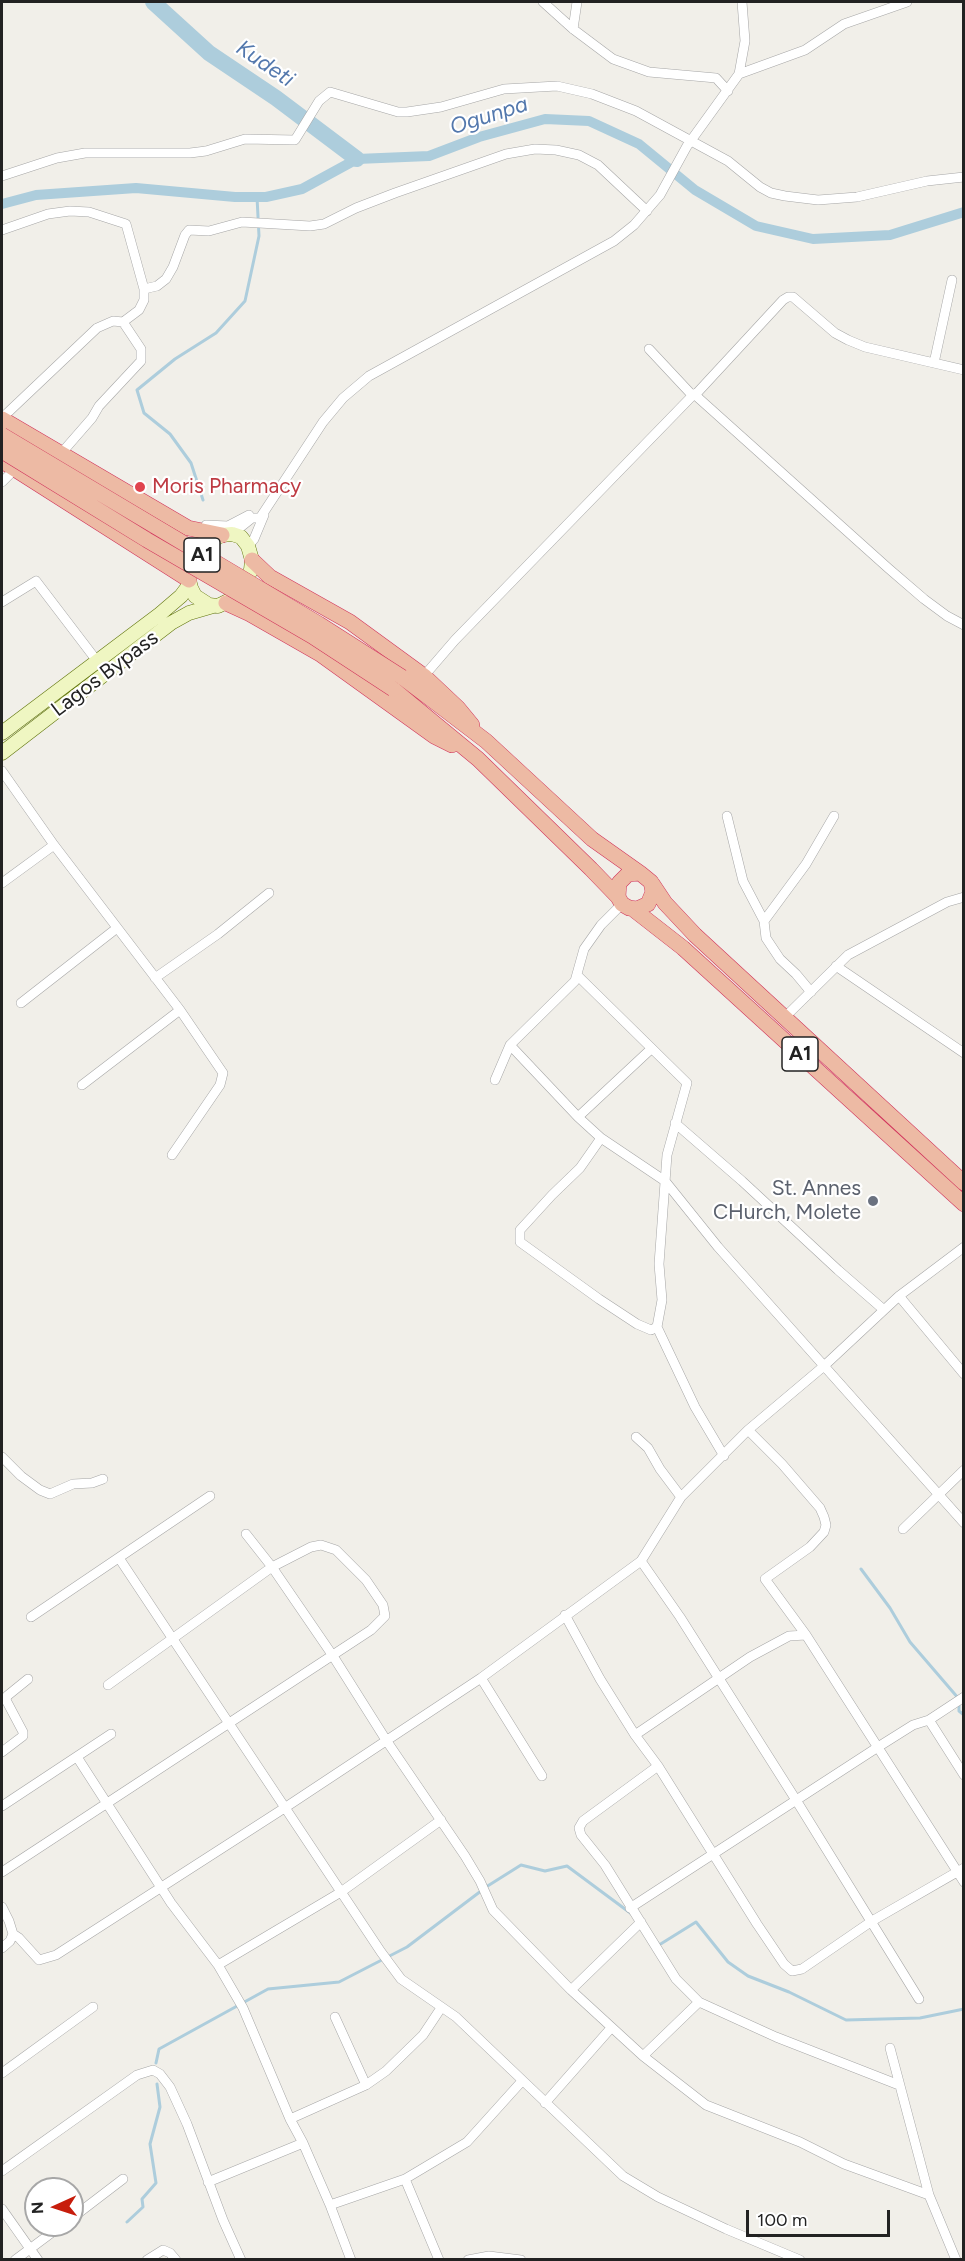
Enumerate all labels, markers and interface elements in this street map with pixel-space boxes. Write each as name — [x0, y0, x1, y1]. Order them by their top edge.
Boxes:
water label: Kudeti — [231, 35, 299, 93]
water label: Ogunpa — [447, 91, 531, 141]
place label: Moris Pharmacy — [152, 474, 301, 500]
marker: Moris Pharmacy — [133, 480, 147, 494]
road number: A1 — [184, 538, 220, 572]
street label: Lagos Bypass — [46, 626, 164, 722]
road number: A1 — [782, 1037, 818, 1071]
place label: St. Annes CHurch, Molete — [713, 1176, 861, 1226]
marker: St. Annes CHurch, Molete — [866, 1194, 880, 1208]
north arrow — [24, 2177, 84, 2237]
scale bar — [749, 2198, 893, 2236]
text: N — [28, 2201, 47, 2215]
text: 100 m — [757, 2209, 807, 2231]

